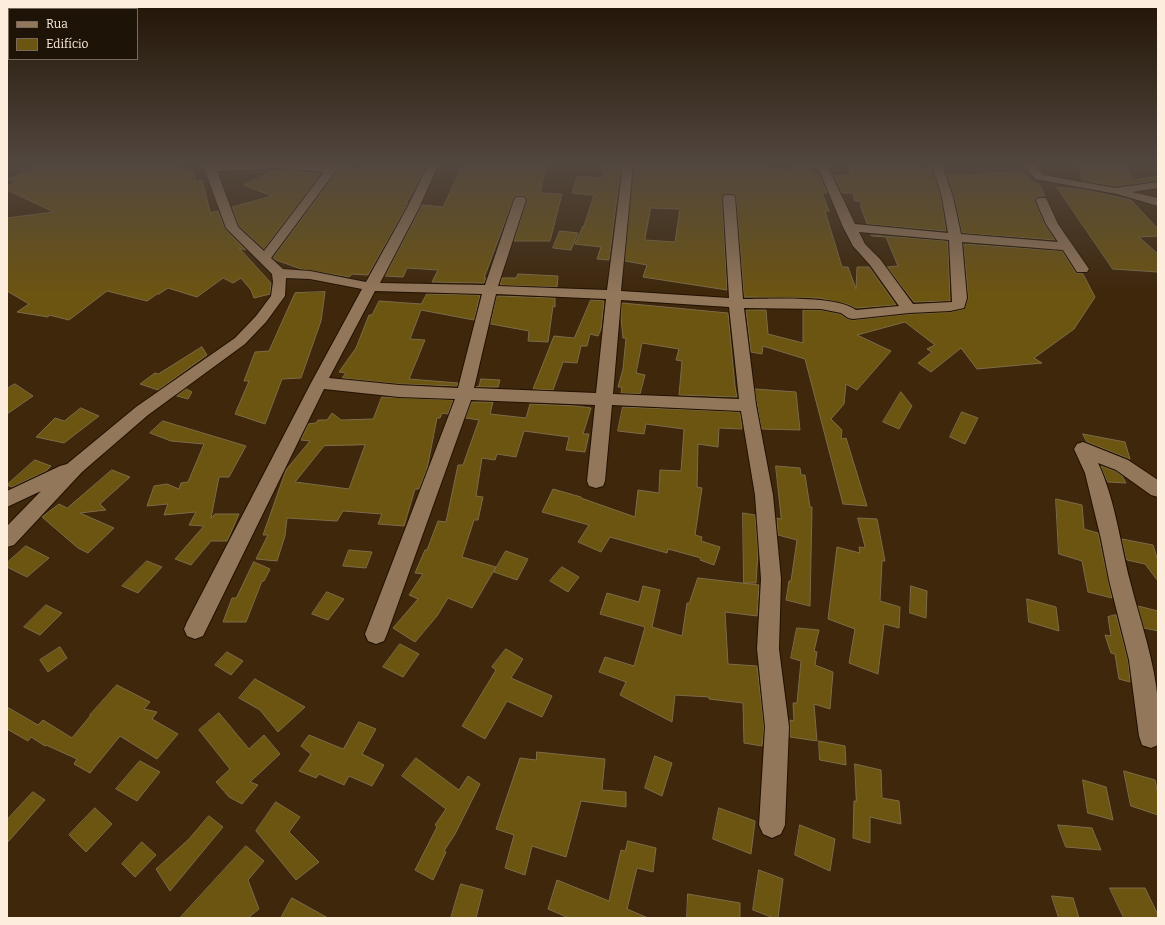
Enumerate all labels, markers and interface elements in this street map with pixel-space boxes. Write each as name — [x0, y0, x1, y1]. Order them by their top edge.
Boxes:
legend — [8, 8, 138, 60]
text: Rua — [46, 17, 68, 31]
text: Edifício — [46, 37, 88, 51]

